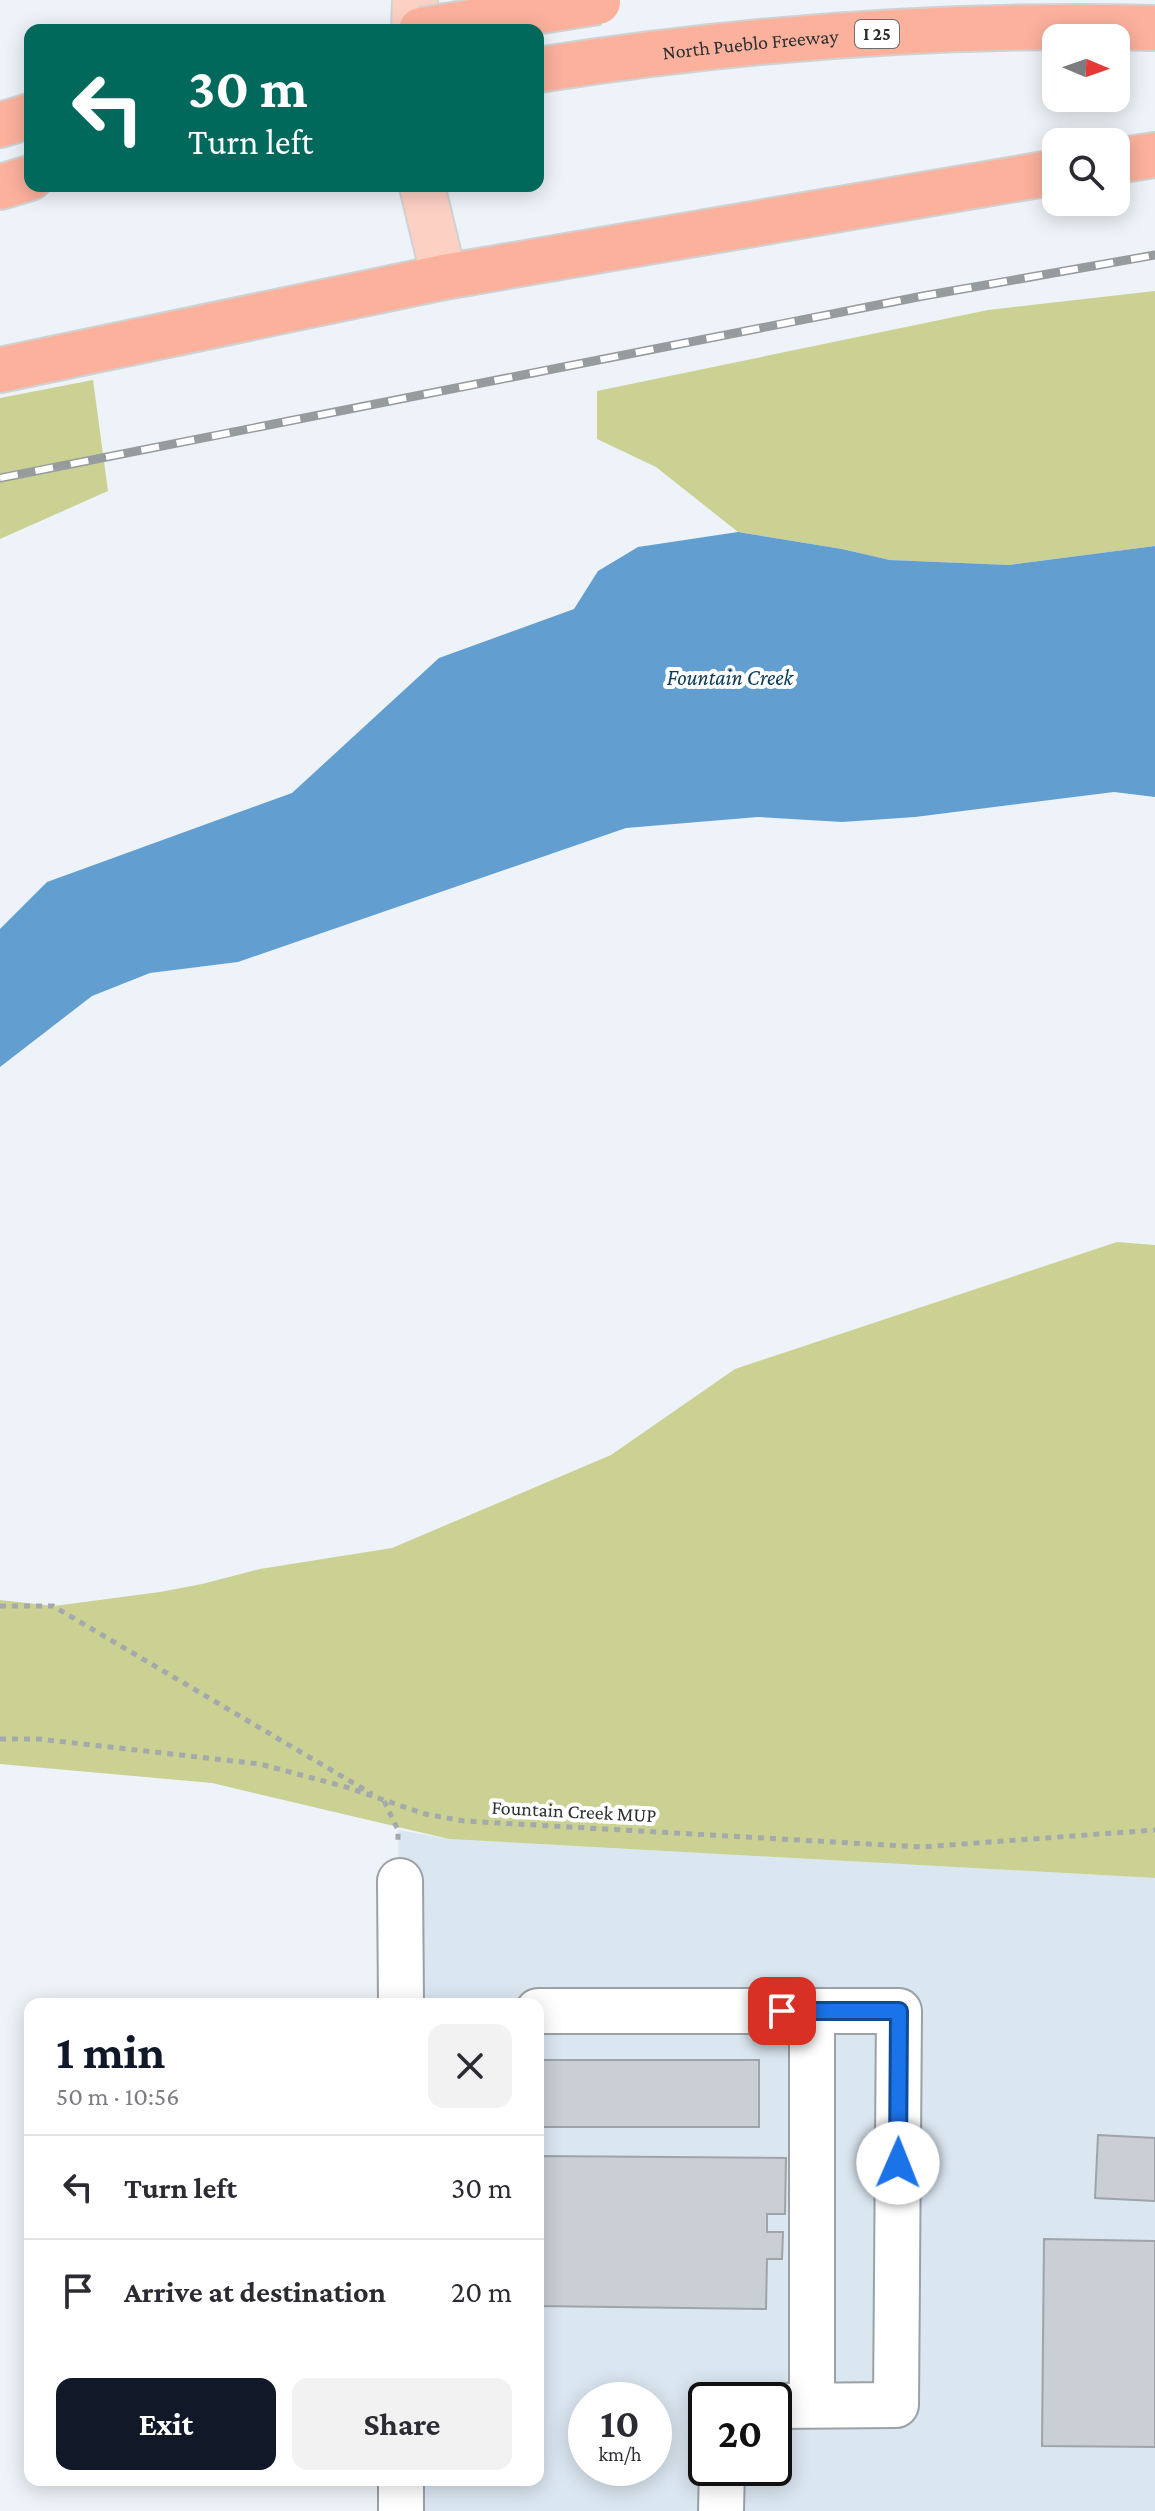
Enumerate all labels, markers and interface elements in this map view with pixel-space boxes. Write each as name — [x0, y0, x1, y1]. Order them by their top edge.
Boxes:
road number: I 25 — [855, 20, 899, 48]
north arrow — [1042, 24, 1130, 112]
map controls — [1042, 24, 1130, 216]
street label: North Pueblo Freeway — [661, 25, 840, 64]
icon: left — [56, 56, 160, 160]
text: 30 m — [188, 57, 308, 119]
text: Turn left — [188, 122, 313, 162]
button: search — [1042, 128, 1130, 216]
water label: Fountain Creek — [667, 665, 795, 690]
street label: Fountain Creek MUP — [491, 1796, 657, 1826]
pin — [748, 1977, 816, 2045]
icon: arrive — [760, 1989, 804, 2033]
button: close — [428, 2024, 512, 2108]
text: 1 min — [56, 2025, 165, 2078]
text: 50 m · 10:56 — [56, 2082, 179, 2111]
position arrow — [856, 2121, 940, 2205]
icon: left — [56, 2165, 100, 2209]
text: Turn left — [124, 2171, 237, 2204]
text: 30 m — [451, 2171, 512, 2204]
icon: arrive — [56, 2269, 100, 2313]
text: Arrive at destination — [124, 2275, 386, 2308]
text: 20 m — [451, 2275, 512, 2308]
button: Exit — [56, 2378, 276, 2470]
button: Share — [292, 2378, 512, 2470]
speed limit sign: 20 — [688, 2382, 792, 2486]
text: 10 — [600, 2401, 640, 2446]
text: km/h — [598, 2443, 642, 2465]

